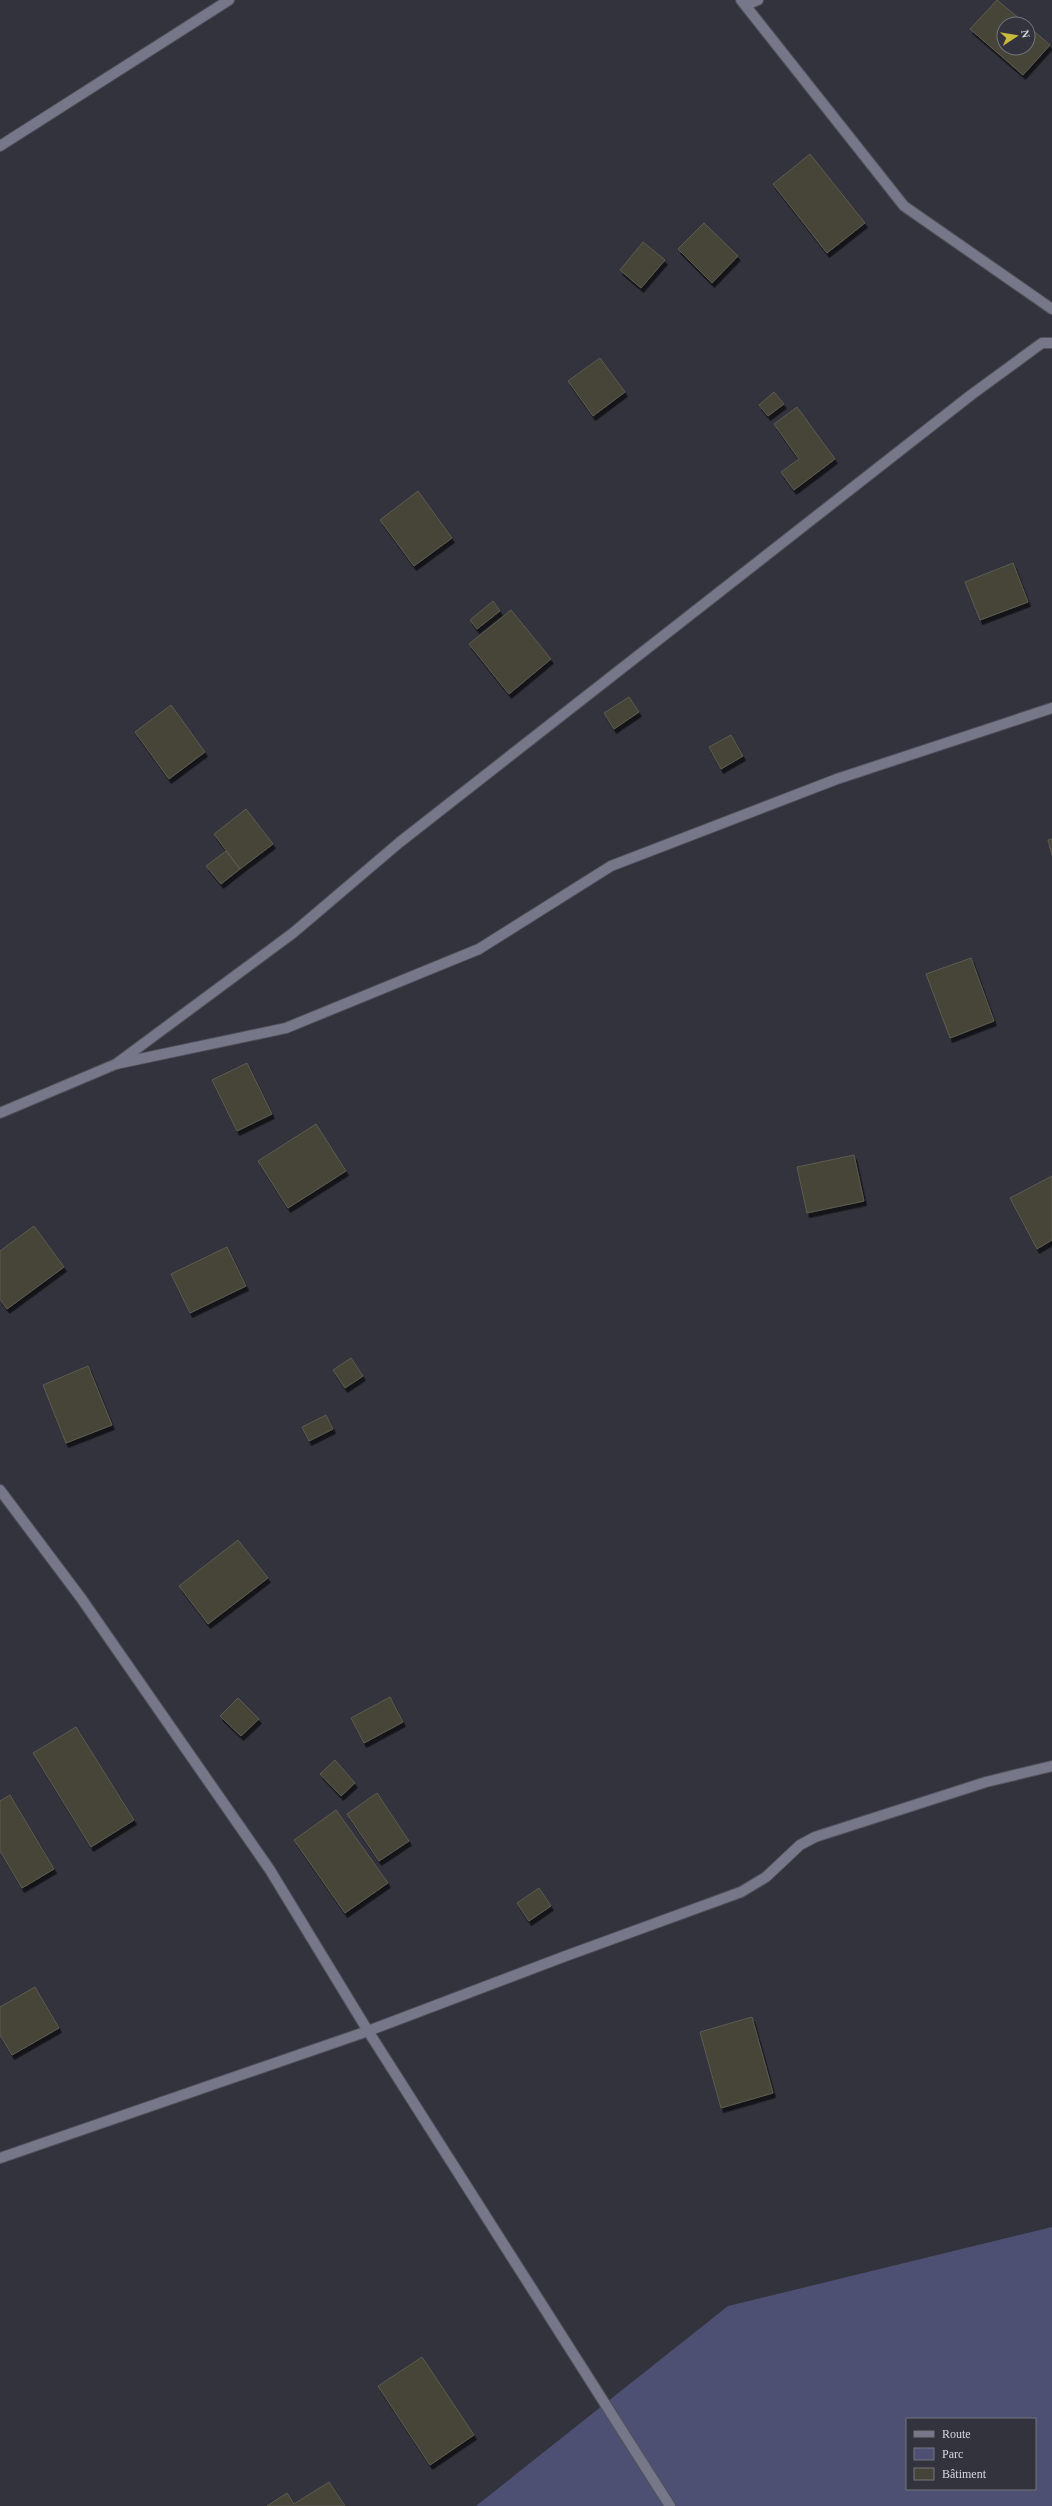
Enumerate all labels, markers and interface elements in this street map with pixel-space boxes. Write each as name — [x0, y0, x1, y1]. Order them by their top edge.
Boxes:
north arrow — [996, 16, 1036, 56]
text: N — [1019, 29, 1032, 39]
legend — [906, 2418, 1036, 2490]
text: Route — [942, 2427, 971, 2441]
text: Parc — [942, 2447, 963, 2461]
text: Bâtiment — [942, 2467, 987, 2481]

